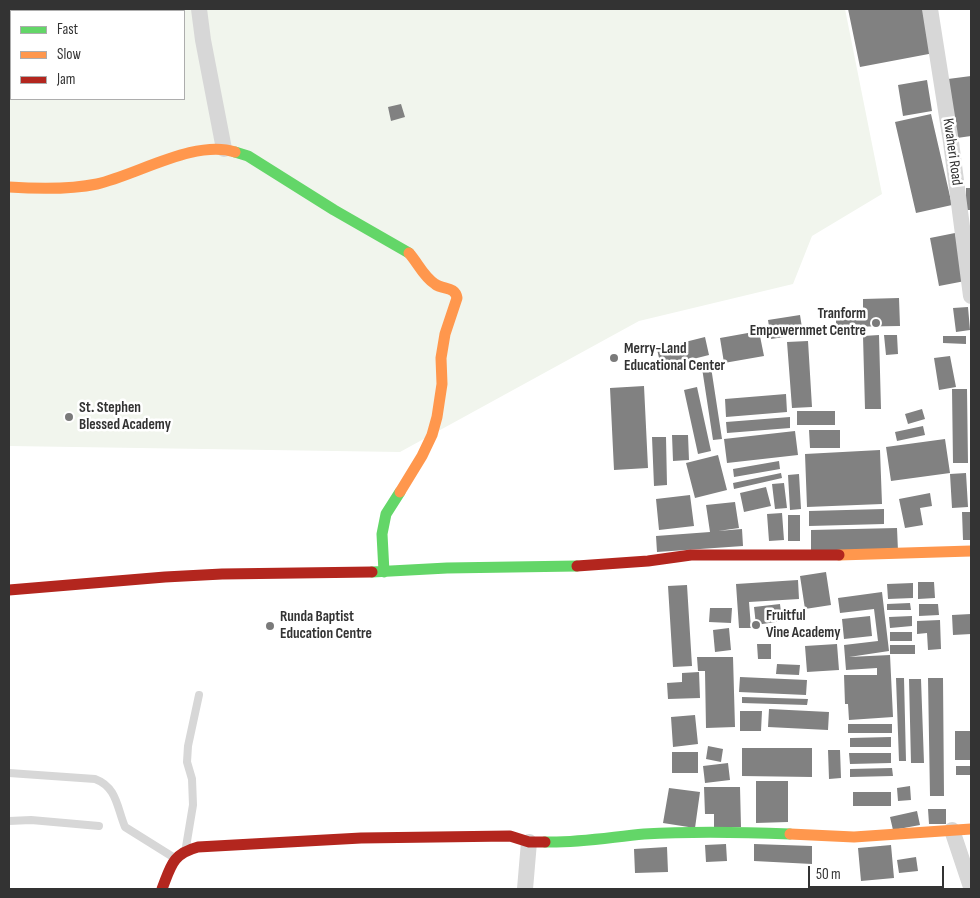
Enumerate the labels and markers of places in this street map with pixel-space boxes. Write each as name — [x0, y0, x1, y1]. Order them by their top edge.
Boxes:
place label: Tranform Empowernmet Centre — [750, 305, 866, 340]
marker: Tranform Empowernmet Centre — [870, 317, 882, 329]
place label: Merry-Land Educational Center — [624, 340, 725, 375]
marker: Merry-Land Educational Center — [608, 352, 620, 364]
place label: St. Stephen Blessed Academy — [79, 399, 171, 434]
marker: St. Stephen Blessed Academy — [63, 411, 75, 423]
place label: Fruitful Vine Academy — [766, 607, 840, 642]
place label: Runda Baptist Education Centre — [280, 608, 372, 643]
marker: Fruitful Vine Academy — [750, 619, 762, 631]
marker: Runda Baptist Education Centre — [264, 620, 276, 632]

